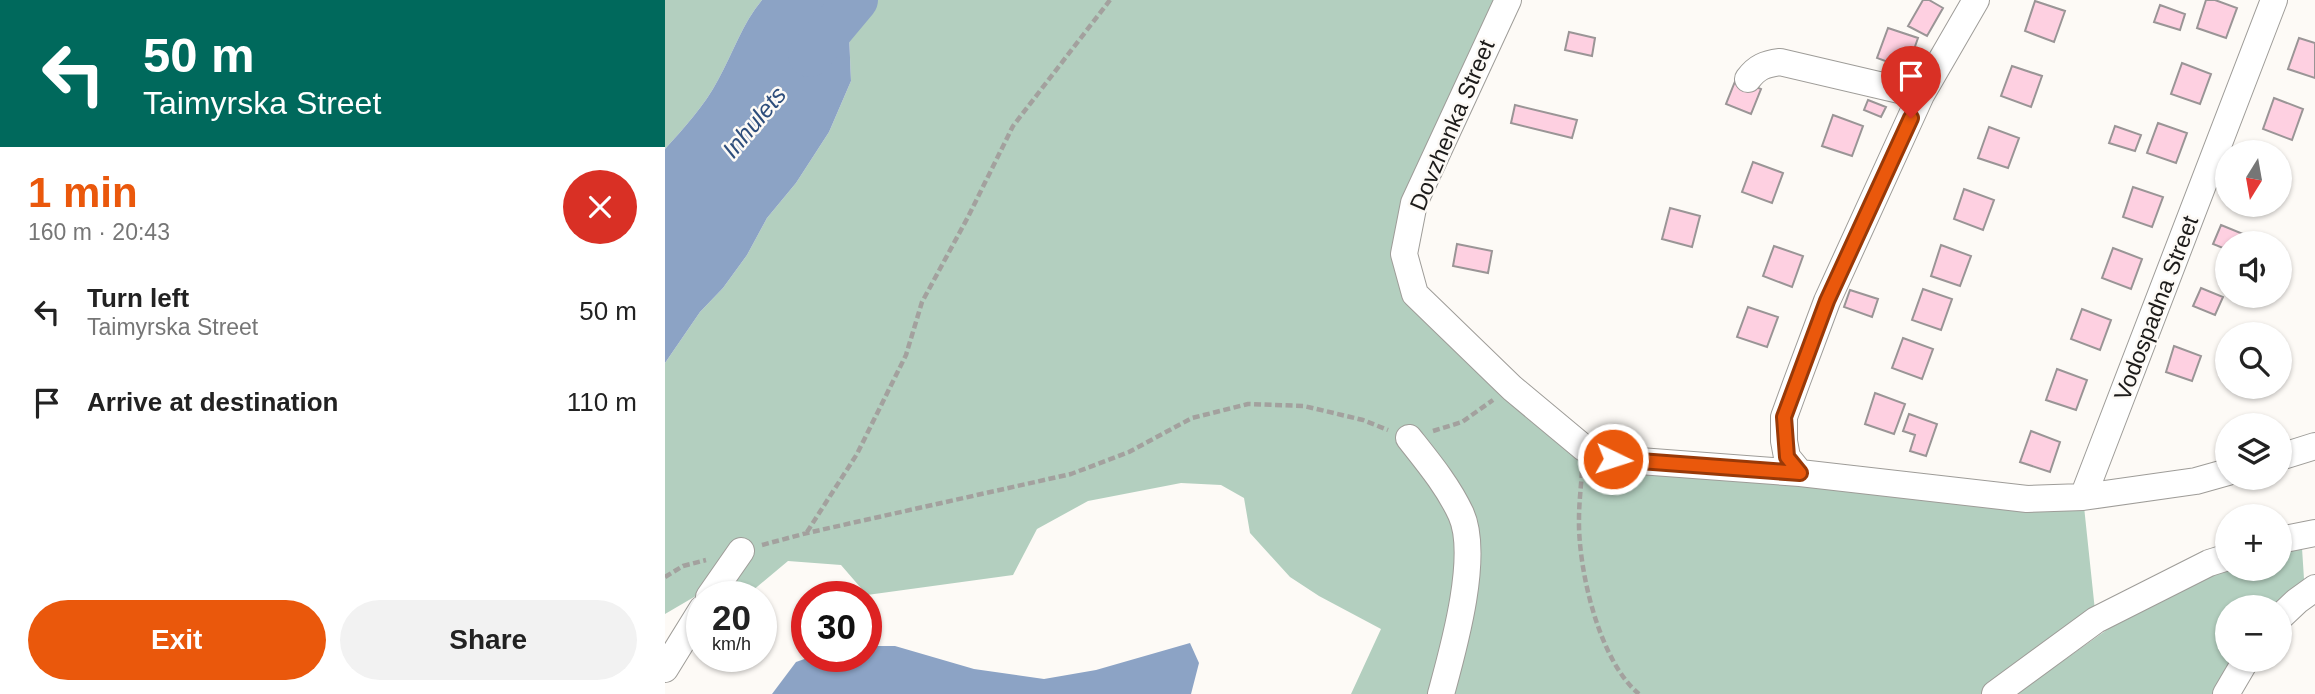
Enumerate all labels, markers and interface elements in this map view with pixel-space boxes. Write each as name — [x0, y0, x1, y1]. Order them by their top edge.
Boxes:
icon: left — [28, 28, 119, 119]
text: 50 m — [143, 28, 255, 82]
street label: Dovzhenka Street — [1404, 35, 1500, 214]
pin — [1881, 46, 1941, 118]
icon: arrive — [1892, 57, 1930, 95]
water label: Inhulets — [717, 81, 791, 163]
text: Taimyrska Street — [143, 85, 381, 121]
north arrow — [2215, 140, 2293, 217]
map controls — [2215, 140, 2292, 672]
text: 1 min — [28, 169, 138, 216]
button: close — [563, 170, 637, 244]
street label: Vodospadna Street — [2109, 211, 2203, 404]
text: 160 m · 20:43 — [28, 219, 170, 245]
button: sound — [2215, 231, 2292, 308]
text: Turn left — [87, 283, 189, 313]
icon: left — [28, 293, 66, 331]
text: 50 m — [579, 296, 637, 326]
text: Taimyrska Street — [87, 314, 258, 340]
button: search — [2215, 322, 2292, 399]
icon: arrive — [28, 384, 66, 422]
text: Arrive at destination — [87, 387, 338, 417]
text: 110 m — [567, 387, 637, 417]
button: layers — [2215, 413, 2292, 490]
position arrow — [1576, 422, 1650, 496]
button: + — [2215, 504, 2292, 581]
speed limit sign: 30 — [791, 581, 882, 672]
button: − — [2215, 595, 2292, 672]
text: 20 — [712, 598, 751, 637]
button: Exit — [28, 600, 326, 680]
button: Share — [340, 600, 637, 680]
text: km/h — [712, 634, 751, 654]

